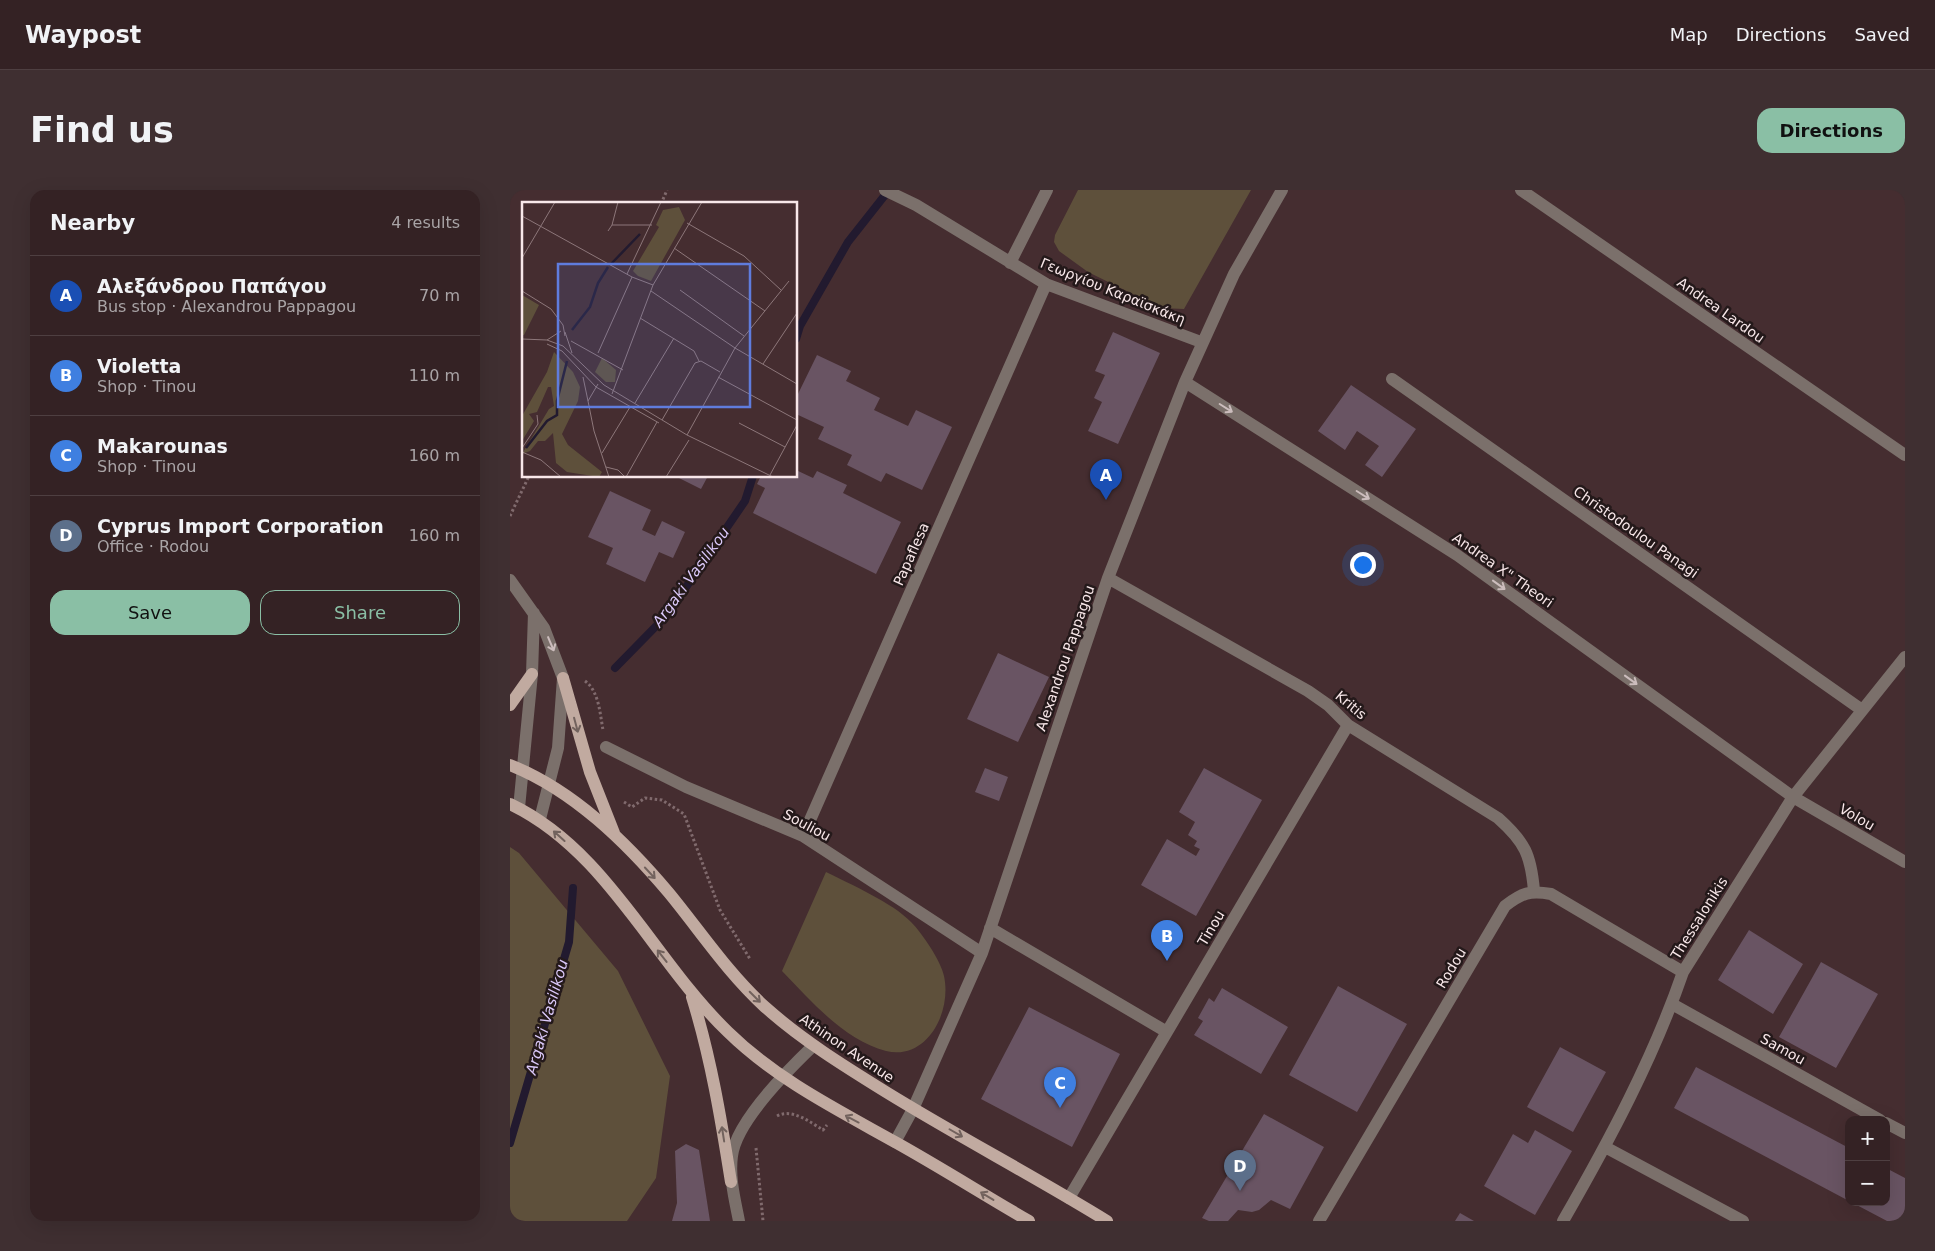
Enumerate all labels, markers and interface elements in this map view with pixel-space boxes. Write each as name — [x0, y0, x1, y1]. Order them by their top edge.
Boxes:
text: Waypost — [25, 21, 141, 49]
text: Map — [1670, 24, 1708, 45]
text: Directions — [1736, 24, 1826, 45]
text: Saved — [1854, 24, 1910, 45]
button: Directions — [1757, 108, 1905, 153]
text: Find us — [30, 110, 174, 150]
inset map — [522, 202, 798, 478]
text: Nearby — [50, 211, 135, 235]
text: 4 results — [391, 213, 460, 232]
street label: Γεωργίου Καραϊσκάκη — [1038, 255, 1188, 327]
street label: Andrea Lardou — [1674, 274, 1768, 346]
text: Αλεξάνδρου Παπάγου — [97, 275, 327, 297]
text: A — [60, 286, 72, 305]
text: 70 m — [419, 286, 460, 305]
text: Bus stop · Alexandrou Pappagou — [97, 297, 356, 316]
text: Violetta — [97, 355, 181, 377]
text: B — [60, 366, 72, 385]
text: 110 m — [409, 366, 460, 385]
text: Shop · Tinou — [97, 377, 196, 396]
one-way arrow — [1219, 403, 1233, 413]
text: Makarounas — [97, 435, 228, 457]
text: C — [60, 446, 72, 465]
text: 160 m — [409, 446, 460, 465]
text: Shop · Tinou — [97, 457, 196, 476]
pin: A — [1090, 459, 1122, 500]
street label: Christodoulou Panagi — [1571, 483, 1701, 581]
one-way arrow — [1356, 490, 1370, 500]
text: Cyprus Import Corporation — [97, 515, 384, 537]
street label: Papaflesa — [890, 520, 932, 588]
water label: Argaki Vasilikou — [648, 524, 733, 631]
text: D — [59, 526, 73, 545]
text: 160 m — [409, 526, 460, 545]
street label: Andrea X" Theori — [1450, 529, 1556, 611]
text: Office · Rodou — [97, 537, 209, 556]
your location — [1350, 552, 1376, 578]
one-way arrow — [1492, 579, 1505, 590]
street label: Alexandrou Pappagou — [1033, 583, 1097, 733]
button: Save — [50, 590, 250, 635]
button: Share — [260, 590, 460, 635]
one-way arrow — [547, 636, 556, 651]
one-way arrow — [1623, 674, 1637, 685]
street label: Kritis — [1332, 687, 1370, 723]
one-way arrow — [572, 716, 582, 732]
street label: Volou — [1836, 800, 1878, 834]
street label: Souliou — [780, 806, 834, 844]
one-way arrow — [552, 831, 565, 842]
one-way arrow — [644, 867, 656, 880]
street label: Thessalonikis — [1667, 874, 1731, 963]
street label: Tinou — [1194, 907, 1228, 949]
pin: B — [1151, 920, 1183, 961]
street label: Rodou — [1433, 945, 1469, 991]
one-way arrow — [656, 950, 667, 963]
water label: Argaki Vasilikou — [522, 957, 572, 1078]
one-way arrow — [749, 990, 761, 1003]
street label: Athinon Avenue — [797, 1011, 897, 1085]
street label: Samou — [1758, 1030, 1808, 1068]
pin: C — [1044, 1067, 1076, 1108]
one-way arrow — [845, 1114, 860, 1124]
map controls — [1845, 1116, 1890, 1206]
button: + — [1845, 1116, 1890, 1161]
one-way arrow — [718, 1126, 728, 1142]
one-way arrow — [948, 1128, 963, 1138]
pin: D — [1224, 1150, 1256, 1191]
button: − — [1845, 1161, 1890, 1206]
one-way arrow — [980, 1191, 994, 1201]

